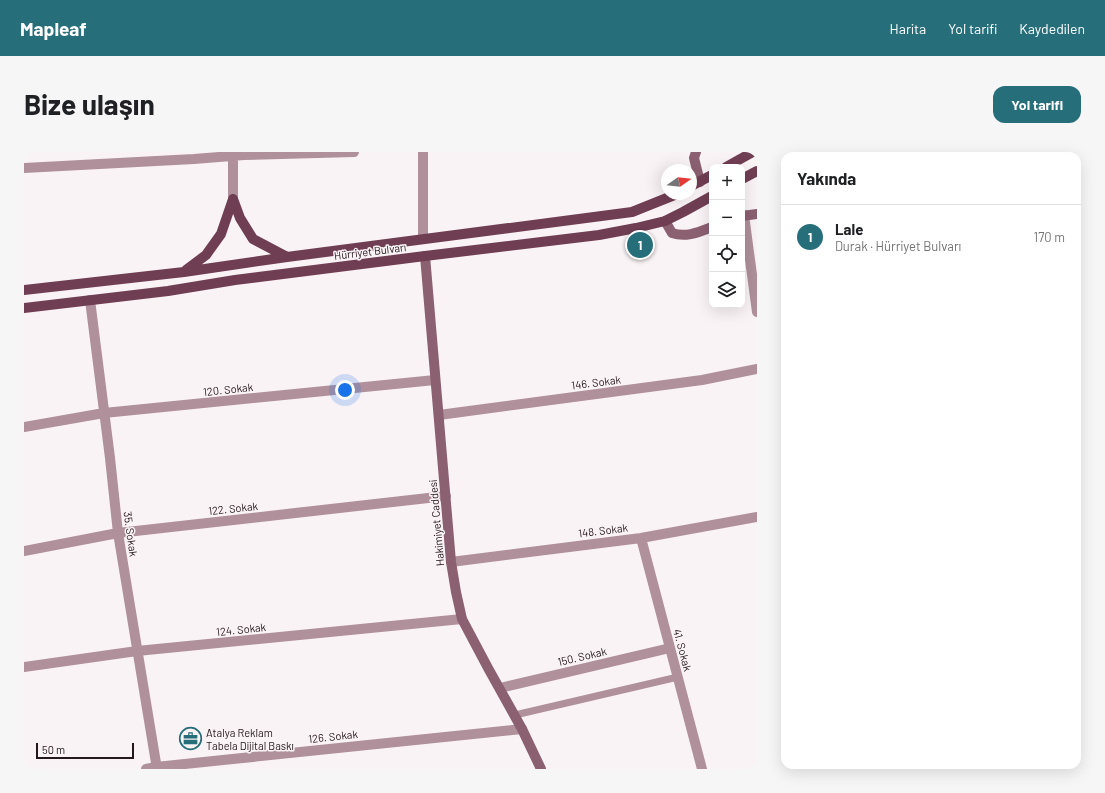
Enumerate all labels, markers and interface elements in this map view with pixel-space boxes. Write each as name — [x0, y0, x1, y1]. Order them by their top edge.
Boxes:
text: Mapleaf — [20, 17, 87, 40]
text: Harita — [890, 20, 926, 37]
text: Yol tarifi — [948, 20, 997, 37]
text: Kaydedilen — [1019, 20, 1085, 37]
button: Yol tarifi — [993, 86, 1081, 123]
text: Bize ulaşın — [24, 87, 155, 121]
north arrow — [661, 164, 697, 200]
map controls — [709, 164, 745, 308]
button: + — [709, 164, 745, 200]
text: Yakında — [797, 168, 856, 188]
button: − — [709, 200, 745, 236]
text: Lale — [835, 220, 863, 238]
text: 1 — [808, 229, 812, 245]
text: 170 m — [1034, 229, 1065, 245]
pin: 1 — [627, 230, 653, 260]
button: locate — [709, 236, 745, 272]
text: Durak · Hürriyet Bulvarı — [835, 238, 961, 254]
street label: Hürriyet Bulvarı — [333, 240, 407, 262]
button: layers — [709, 272, 745, 308]
street label: 146. Sokak — [570, 372, 622, 391]
street label: 120. Sokak — [202, 380, 254, 398]
your location — [335, 380, 355, 400]
street label: Hakimiyet Caddesi — [426, 479, 446, 567]
street label: 122. Sokak — [208, 499, 259, 517]
street label: 35. Sokak — [121, 511, 141, 558]
street label: 148. Sokak — [577, 520, 629, 539]
street label: 124. Sokak — [215, 620, 267, 638]
street label: 41. Sokak — [671, 627, 695, 673]
street label: 150. Sokak — [556, 644, 608, 668]
office icon: Atalya Reklam Tabela Dijital Baskı — [178, 725, 204, 751]
place label: Atalya Reklam Tabela Dijital Baskı — [206, 726, 294, 752]
street label: 126. Sokak — [308, 727, 359, 745]
scale bar — [36, 741, 134, 760]
text: 50 m — [42, 743, 65, 756]

